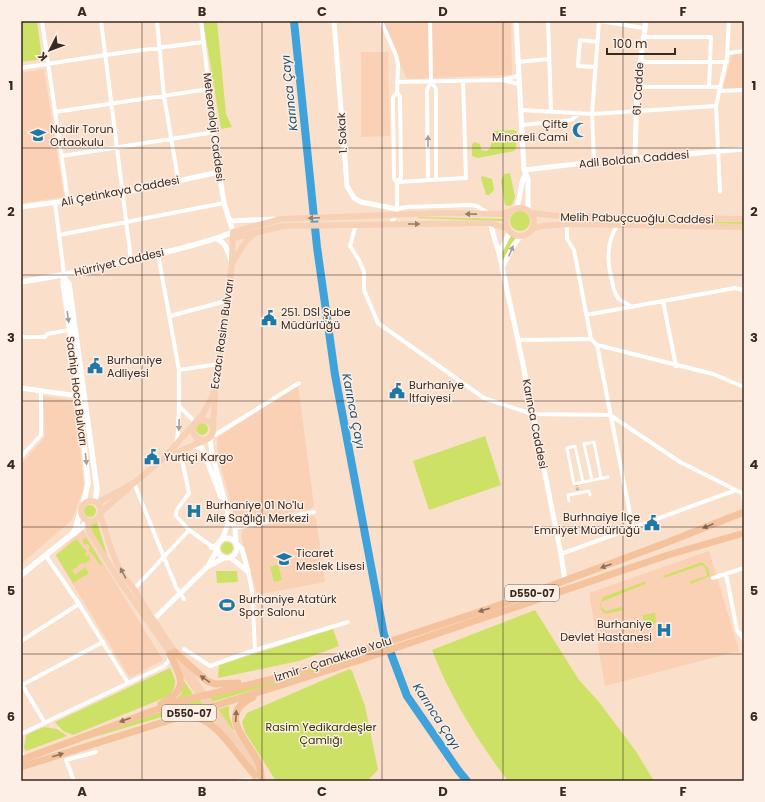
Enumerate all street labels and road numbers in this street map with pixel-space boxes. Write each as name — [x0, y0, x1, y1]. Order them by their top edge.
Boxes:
street label: 61. Cadde — [629, 62, 647, 116]
street label: Meteoroloji Caddesi — [199, 72, 229, 183]
street label: 1. Sokak — [333, 112, 351, 154]
street label: Adil Boldan Caddesi — [578, 146, 690, 172]
street label: Ali Çetinkaya Caddesi — [59, 172, 181, 210]
street label: Melih Pabuçcuoğlu Caddesi — [560, 209, 714, 227]
street label: Hürriyet Caddesi — [73, 244, 166, 280]
street label: Eczacı Rasim Bulvarı — [206, 278, 238, 390]
street label: Saahip Hoca Bulvarı — [62, 335, 92, 447]
street label: Karınca Caddesi — [518, 378, 552, 470]
road number: D550-07 — [505, 585, 559, 601]
street label: İzmir - Çanakkale Yolu — [272, 632, 394, 686]
road number: D550-07 — [162, 705, 216, 721]

